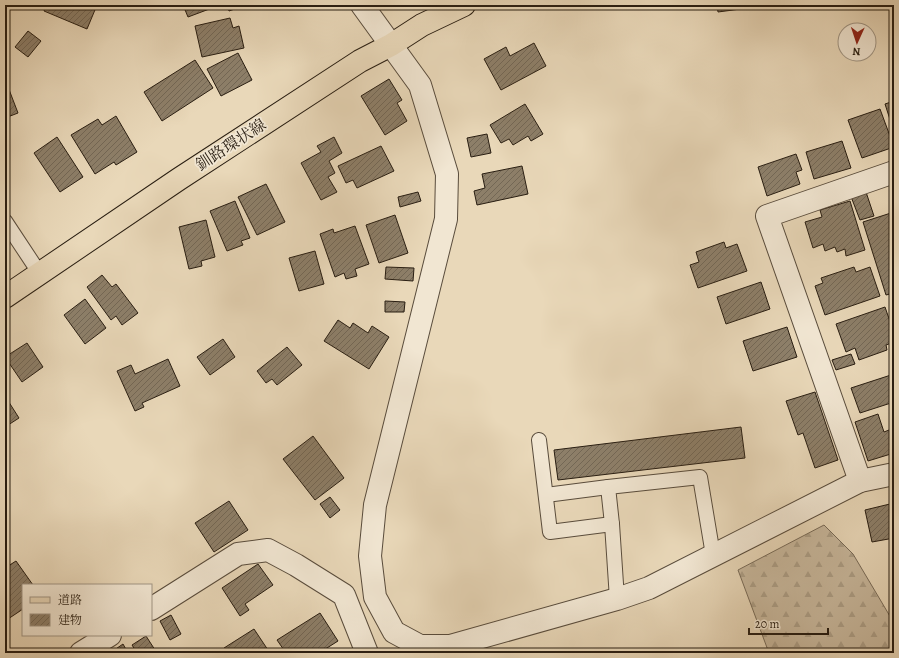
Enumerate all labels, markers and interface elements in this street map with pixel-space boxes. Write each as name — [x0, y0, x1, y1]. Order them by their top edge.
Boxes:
north arrow — [837, 22, 877, 62]
text: N — [852, 44, 861, 59]
street label: 釧路環状線 — [191, 114, 271, 176]
legend — [22, 584, 152, 636]
text: 道路 — [58, 592, 82, 608]
scale bar — [749, 610, 828, 636]
text: 建物 — [58, 612, 82, 628]
text: 20 m — [755, 616, 779, 632]

